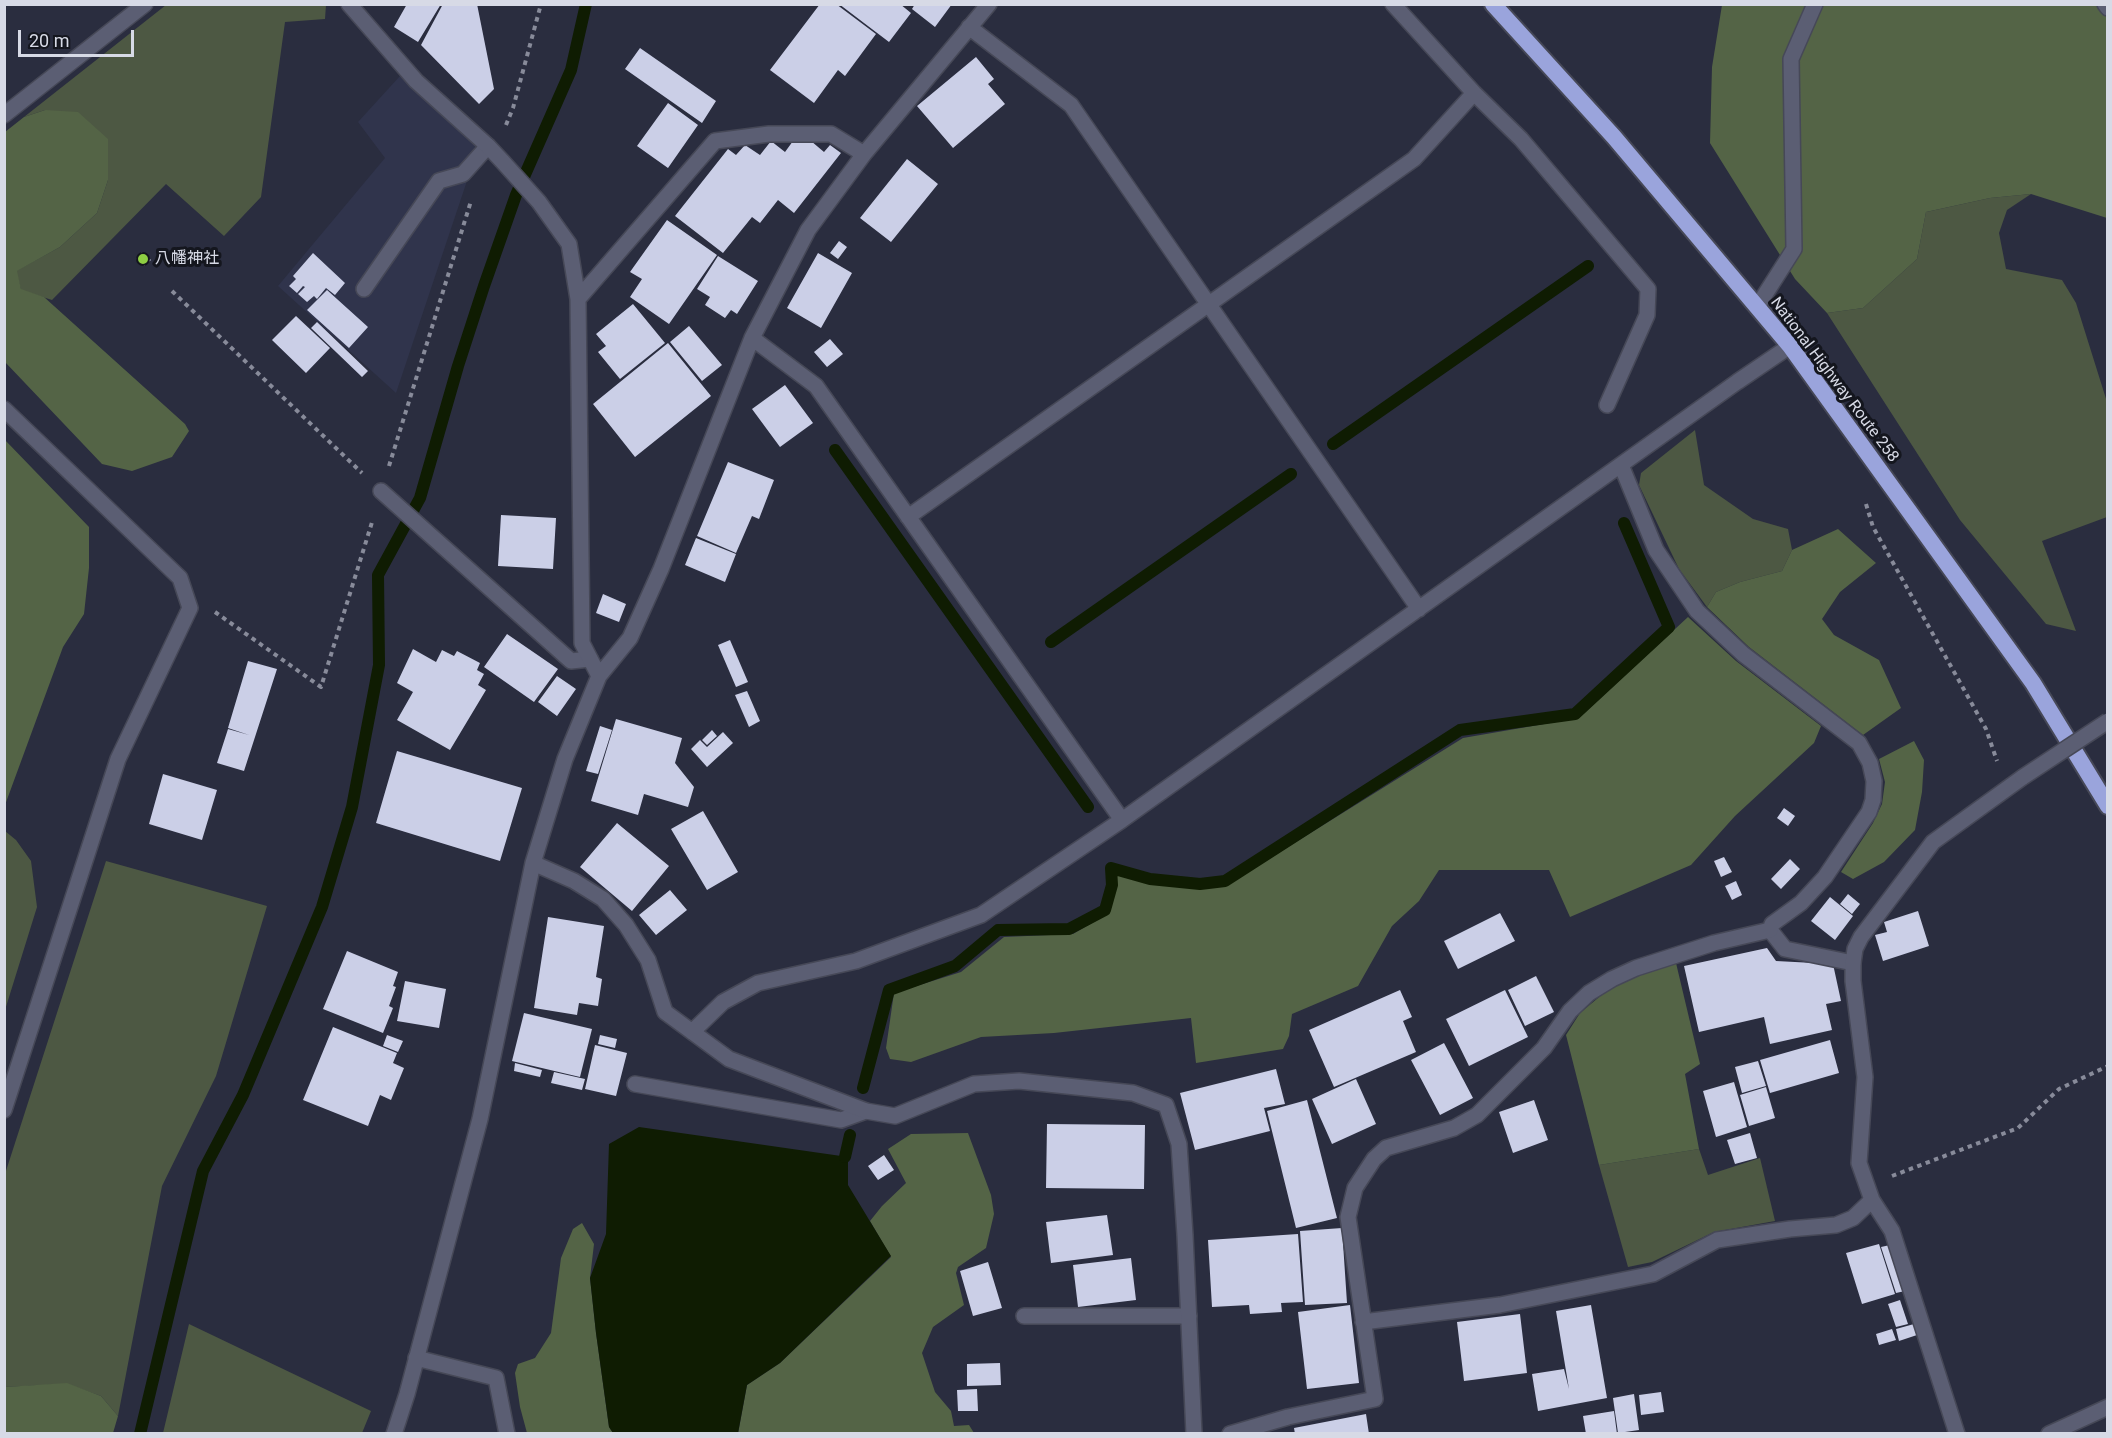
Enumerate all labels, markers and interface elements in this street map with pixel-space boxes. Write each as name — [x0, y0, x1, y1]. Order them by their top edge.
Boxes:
scale bar — [21, 18, 136, 56]
text: 20 m — [29, 30, 69, 51]
place label: 八幡神社 — [155, 249, 219, 269]
marker: 八幡神社 — [136, 252, 150, 266]
street label: National Highway Route 258 — [1766, 294, 1902, 466]

